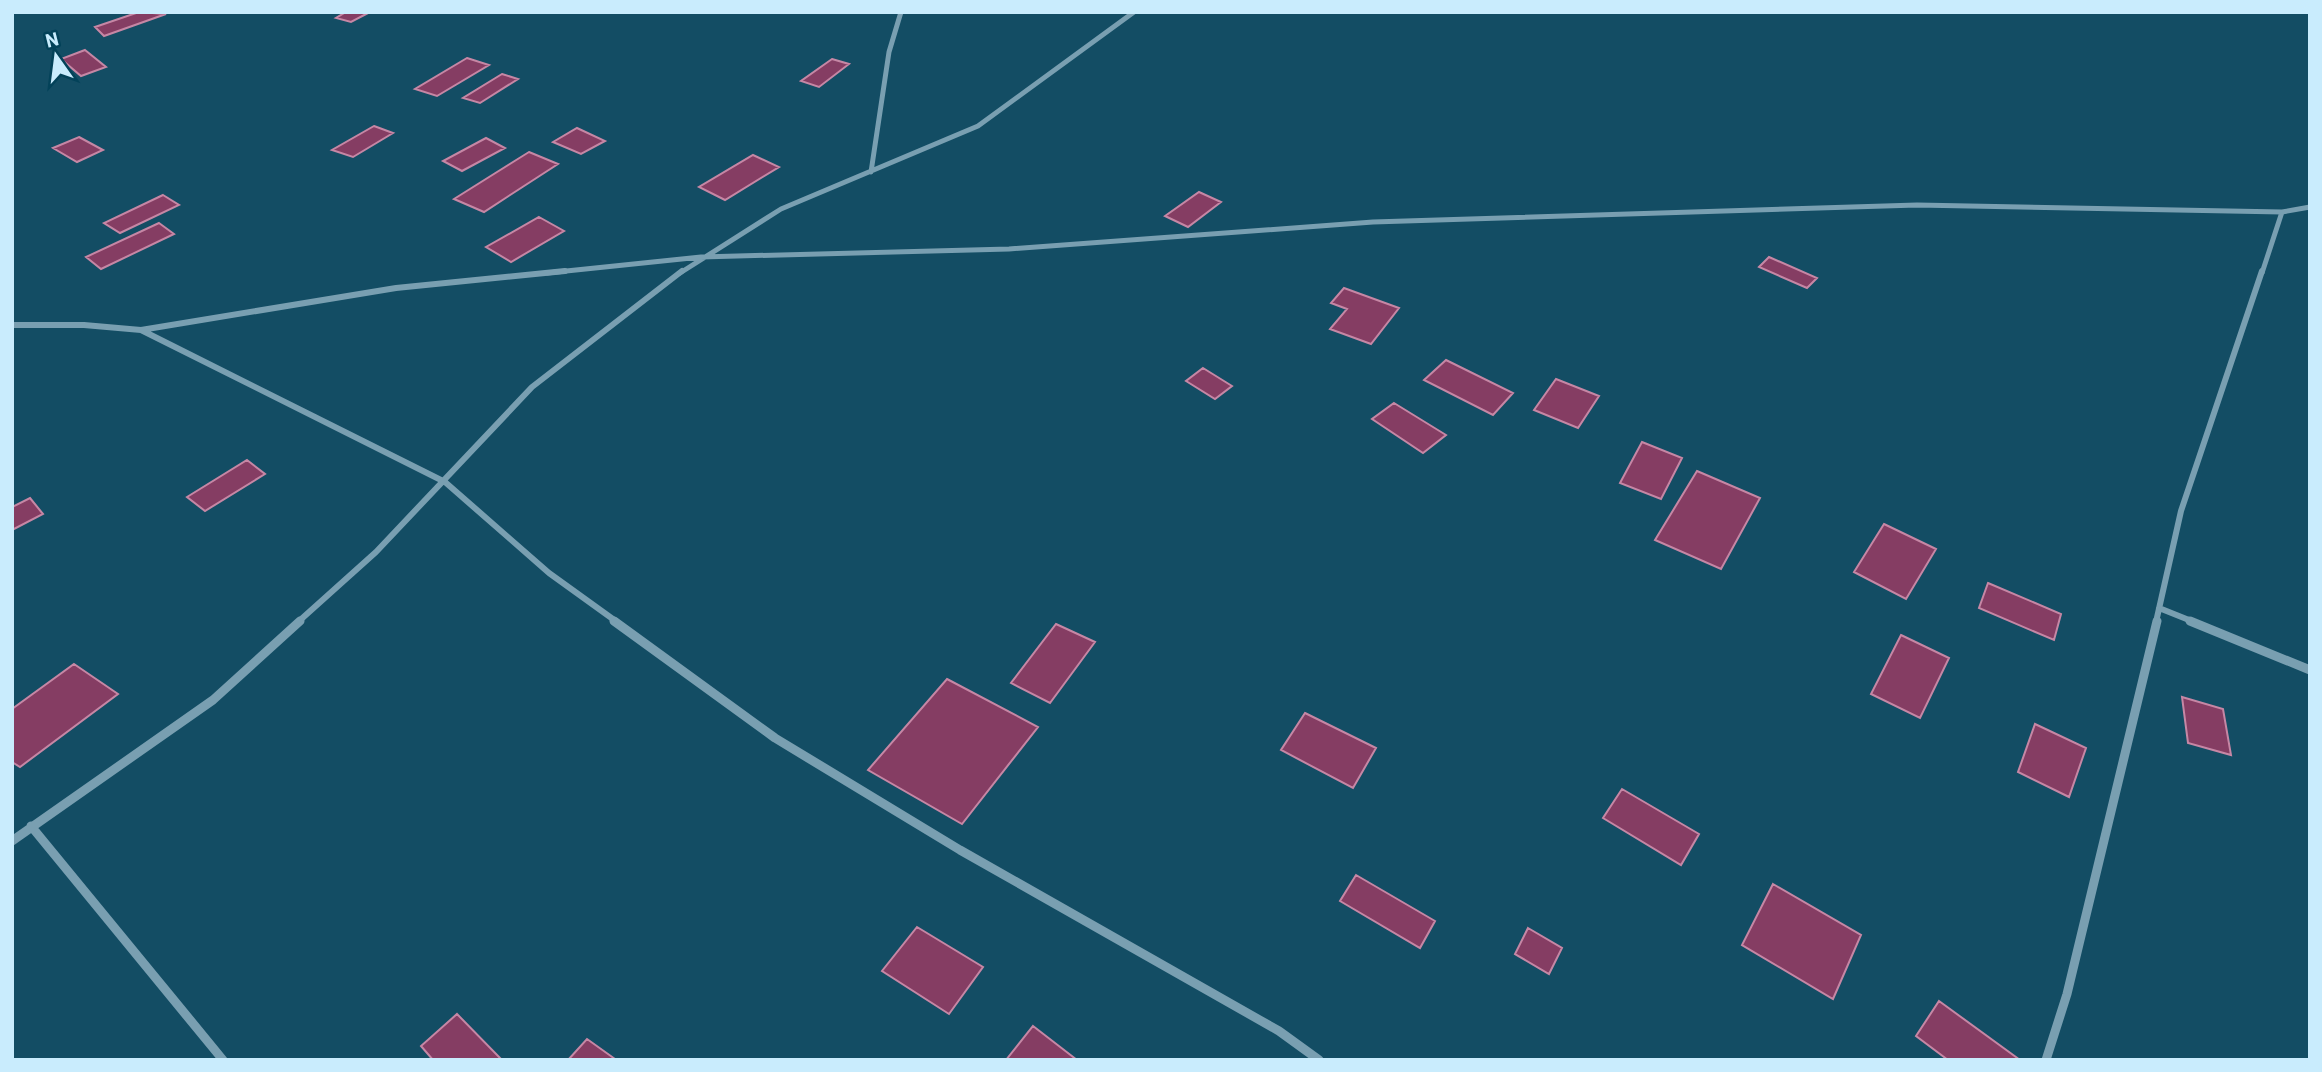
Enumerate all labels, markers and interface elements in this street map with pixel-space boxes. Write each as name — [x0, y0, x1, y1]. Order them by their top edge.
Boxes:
north arrow — [21, 21, 91, 91]
text: N — [43, 26, 61, 52]

